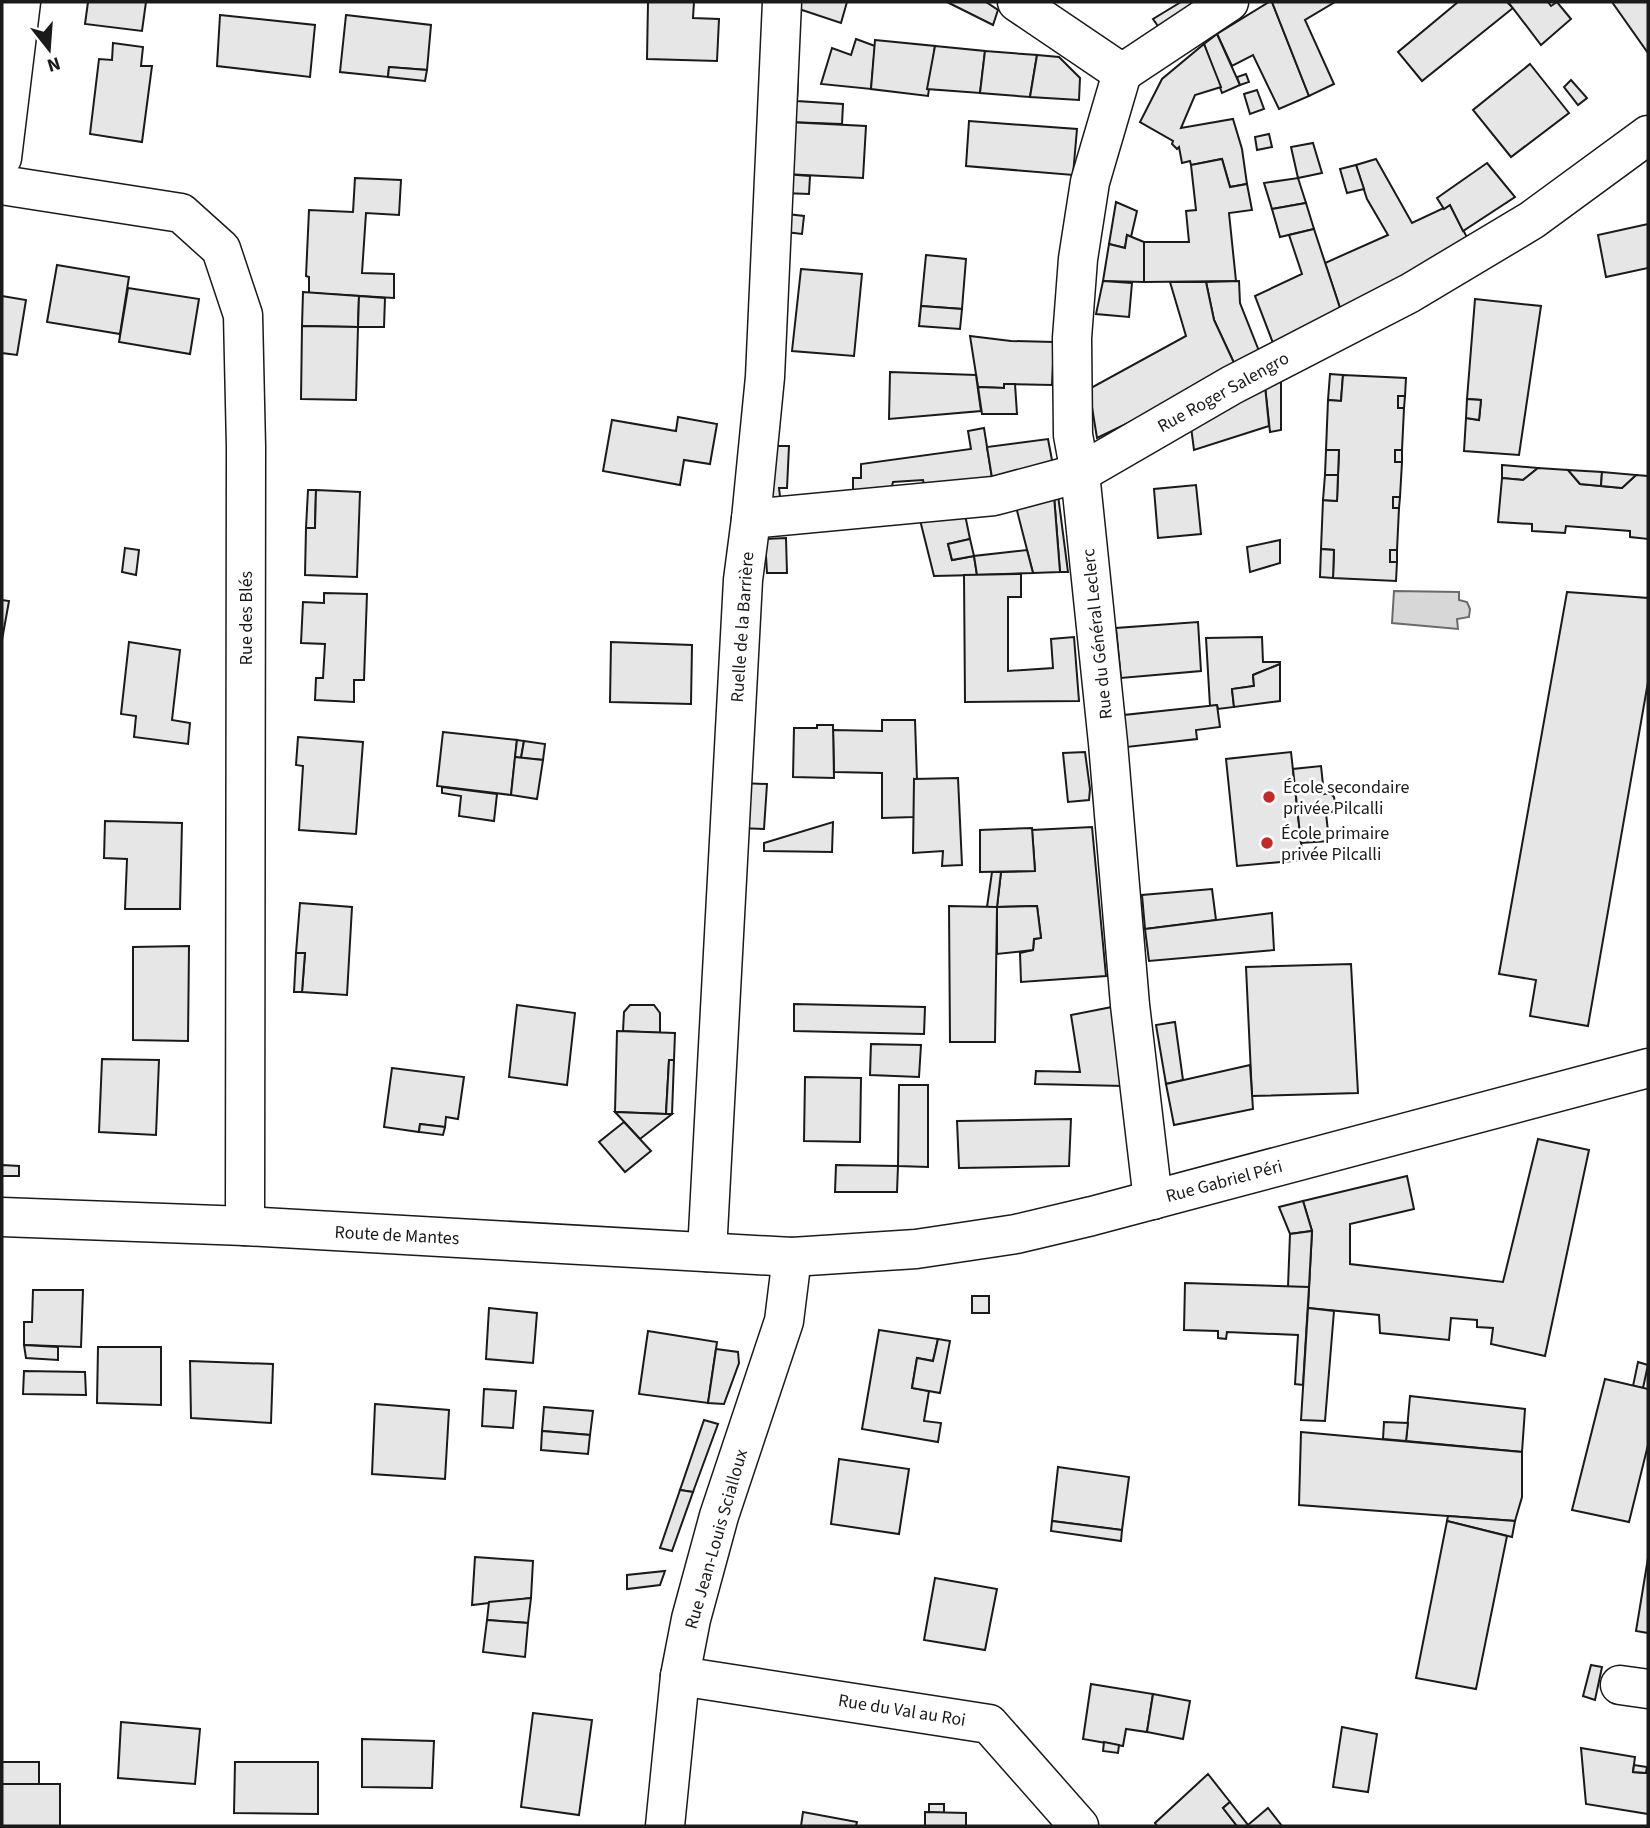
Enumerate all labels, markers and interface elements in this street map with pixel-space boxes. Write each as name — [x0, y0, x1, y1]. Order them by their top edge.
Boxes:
north arrow — [14, 14, 84, 84]
text: N — [44, 49, 64, 79]
street label: Rue Roger Salengro — [1153, 346, 1294, 439]
street label: Rue du Général Leclerc — [1076, 547, 1119, 720]
street label: Ruelle de la Barrière — [725, 551, 760, 703]
street label: Rue des Blés — [234, 571, 259, 665]
place label: École secondaire privée Pilcalli — [1283, 775, 1409, 821]
marker: École secondaire privée Pilcalli — [1261, 789, 1277, 805]
place label: École primaire privée Pilcalli — [1281, 821, 1389, 867]
marker: École primaire privée Pilcalli — [1259, 835, 1275, 851]
street label: Rue Gabriel Péri — [1163, 1154, 1285, 1209]
street label: Route de Mantes — [334, 1220, 460, 1251]
street label: Rue Jean-Louis Scialloux — [679, 1446, 754, 1632]
street label: Rue du Val au Roi — [836, 1688, 967, 1733]

